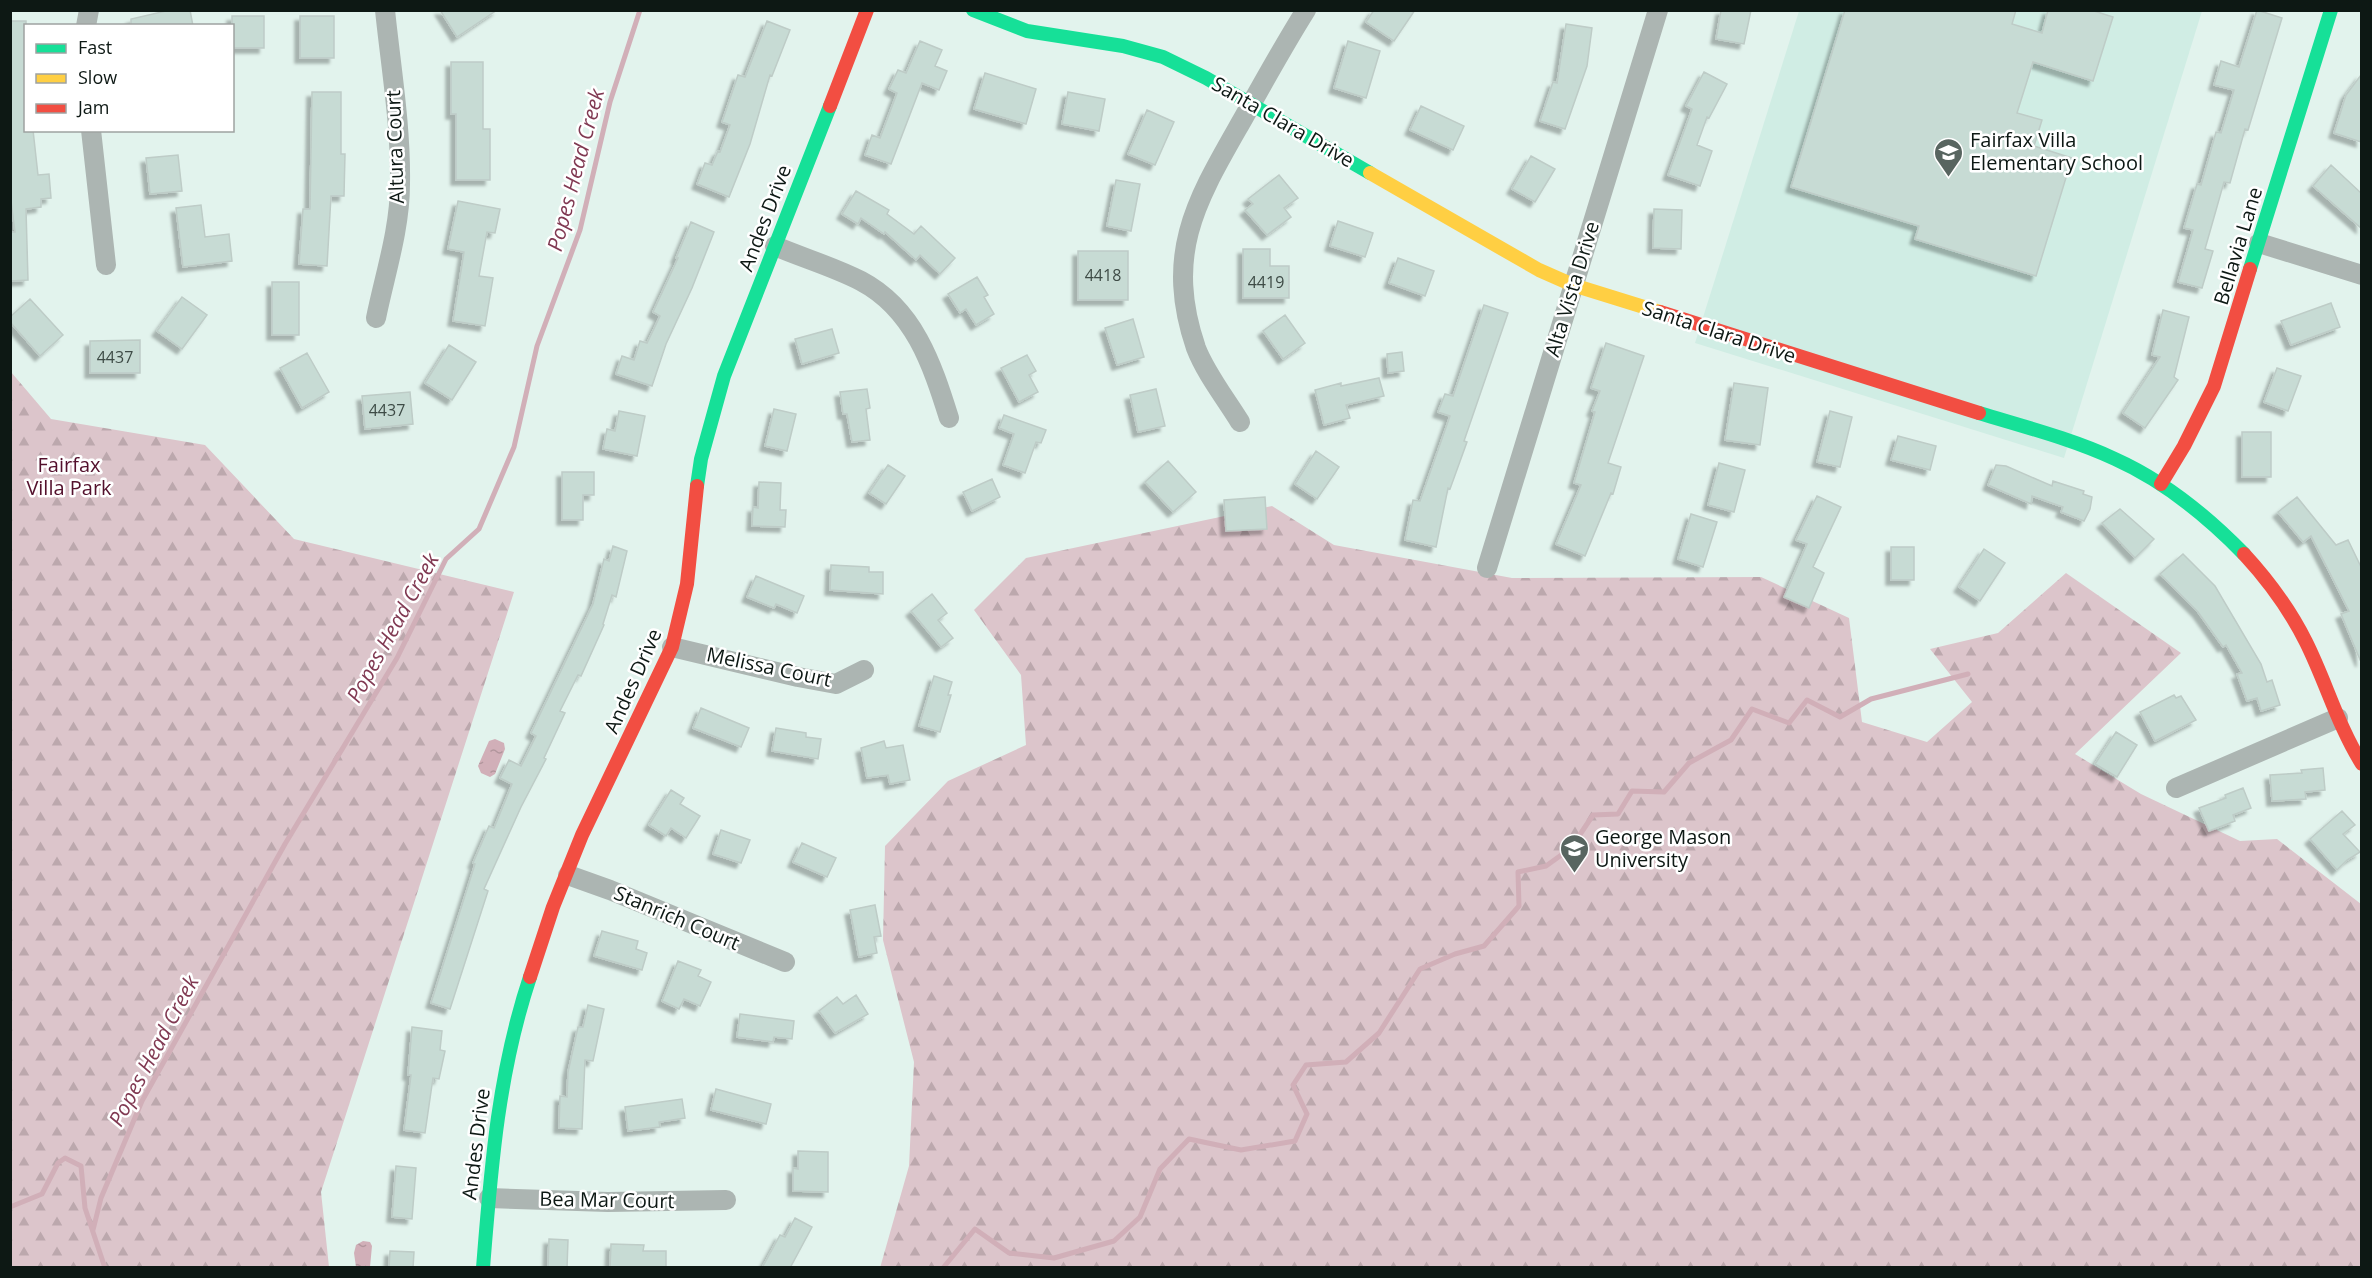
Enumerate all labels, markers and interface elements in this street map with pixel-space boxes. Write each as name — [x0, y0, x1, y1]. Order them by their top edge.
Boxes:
legend — [24, 24, 234, 132]
text: Fast — [78, 35, 112, 59]
text: Slow — [78, 65, 117, 89]
street label: Santa Clara Drive — [1207, 70, 1359, 173]
water label: Popes Head Creek — [540, 85, 610, 254]
street label: Altura Court — [379, 90, 410, 204]
text: Jam — [76, 95, 110, 119]
place label: Fairfax Villa Elementary School — [1970, 126, 2143, 176]
school or university icon: Fairfax Villa Elementary School — [1933, 136, 1965, 178]
street label: Andes Drive — [732, 161, 797, 275]
street label: Bellavia Lane — [2207, 184, 2268, 308]
street label: Alta Vista Drive — [1538, 218, 1605, 360]
house number: 4418 — [1085, 264, 1121, 286]
house number: 4419 — [1248, 271, 1284, 293]
street label: Santa Clara Drive — [1639, 294, 1799, 369]
house number: 4437 — [97, 346, 133, 368]
house number: 4437 — [369, 399, 405, 421]
park label: Fairfax Villa Park — [26, 451, 112, 501]
water label: Popes Head Creek — [339, 547, 445, 707]
street label: Andes Drive — [597, 624, 668, 737]
street label: Melissa Court — [704, 640, 834, 693]
place label: George Mason University — [1595, 823, 1731, 873]
school or university icon: George Mason University — [1558, 832, 1590, 874]
street label: Stanrich Court — [610, 879, 744, 956]
water label: Popes Head Creek — [102, 970, 205, 1131]
street label: Andes Drive — [455, 1087, 496, 1201]
street label: Bea Mar Court — [539, 1185, 675, 1214]

